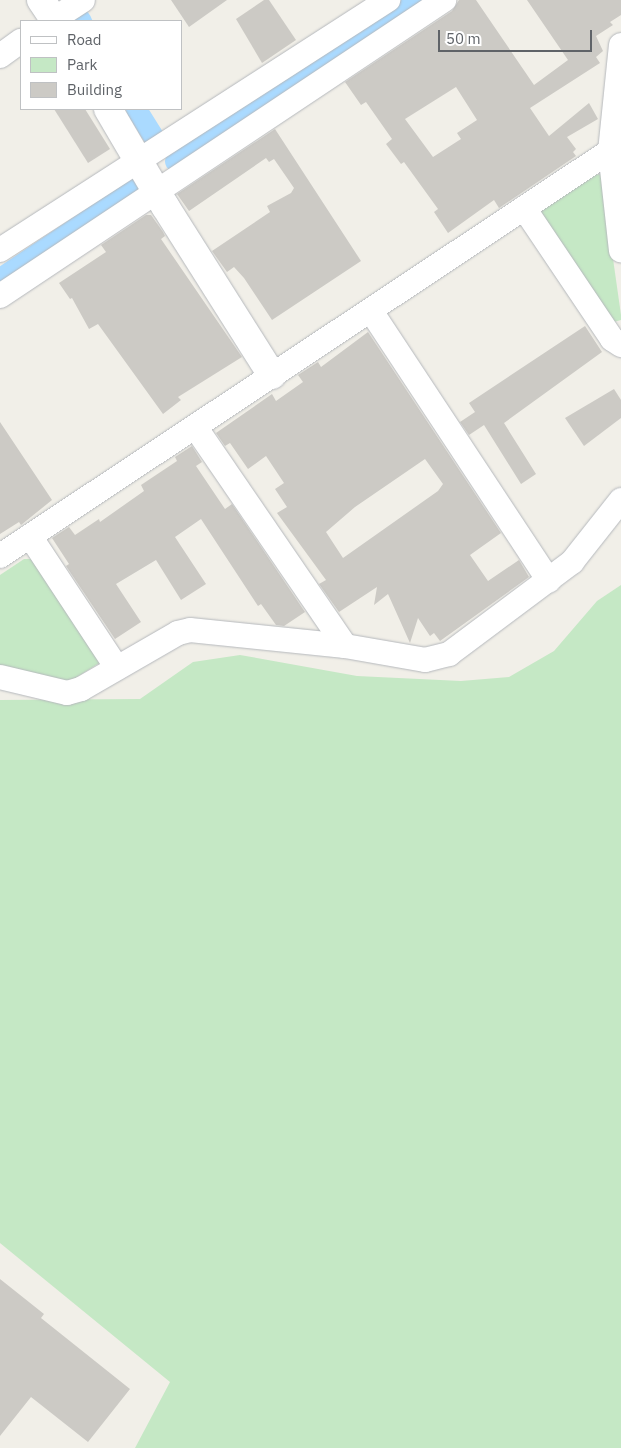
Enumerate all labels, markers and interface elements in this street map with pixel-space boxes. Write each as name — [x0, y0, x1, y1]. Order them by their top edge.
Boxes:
legend — [20, 20, 182, 110]
scale bar — [441, 20, 595, 52]
text: 50 m — [446, 29, 481, 48]
text: Road — [67, 30, 102, 49]
text: Park — [67, 55, 97, 74]
text: Building — [67, 80, 122, 99]

